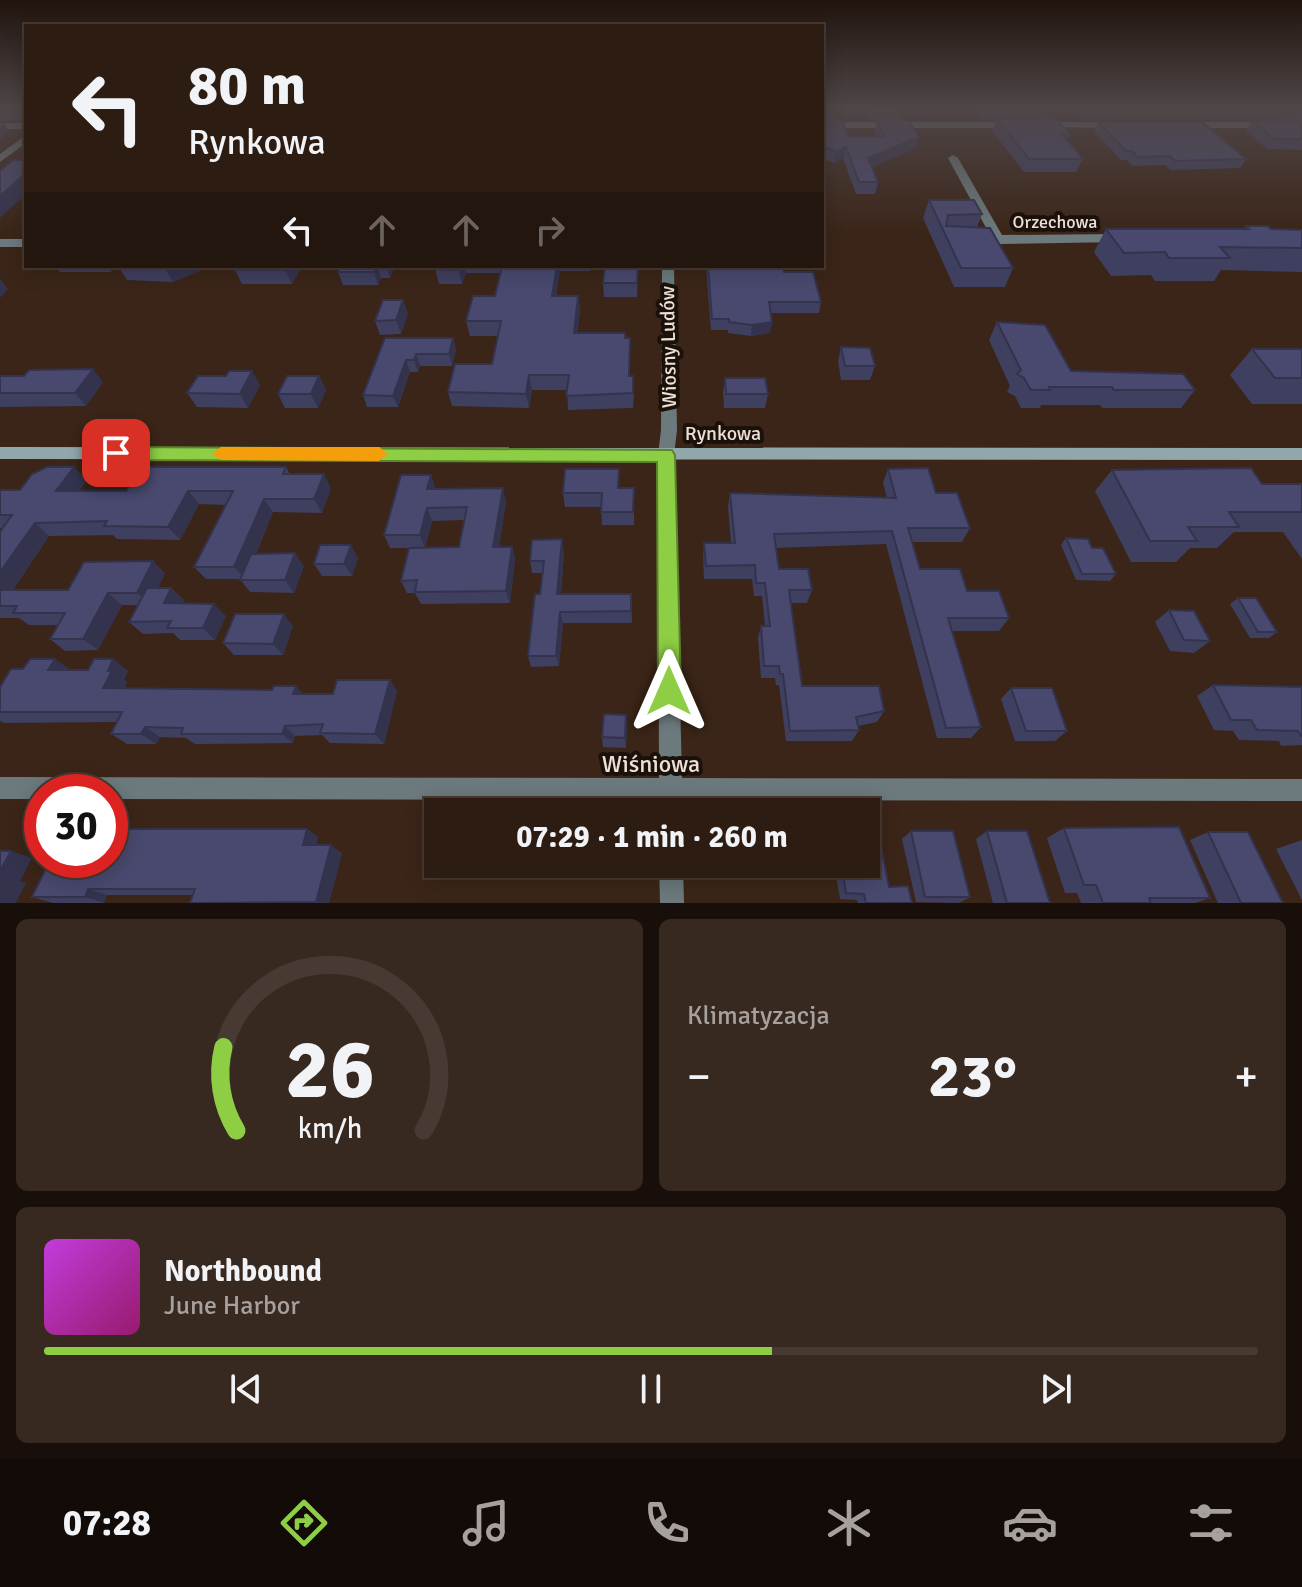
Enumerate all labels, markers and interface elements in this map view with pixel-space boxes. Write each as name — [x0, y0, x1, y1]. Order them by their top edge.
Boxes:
text: 80 m — [188, 51, 306, 120]
icon: left — [56, 56, 160, 160]
text: Rynkowa — [188, 120, 326, 165]
icon: left — [276, 208, 320, 252]
icon: ahead — [360, 208, 404, 252]
icon: ahead — [444, 208, 488, 252]
icon: right — [528, 208, 572, 252]
street label: Orzechowa — [1013, 211, 1097, 233]
street label: Wiosny Ludów — [655, 285, 682, 408]
pin — [82, 419, 150, 487]
street label: Rynkowa — [685, 421, 761, 446]
icon: arrive — [94, 431, 138, 475]
position arrow — [627, 649, 711, 733]
street label: Wiśniowa — [602, 749, 700, 779]
speed limit sign: 30 — [24, 774, 128, 878]
text: 07:29 · 1 min · 260 m — [516, 819, 788, 856]
text: Klimatyzacja — [687, 1000, 830, 1032]
text: 26 — [285, 1019, 374, 1121]
text: 23° — [928, 1040, 1017, 1114]
text: − — [687, 1050, 711, 1104]
text: + — [1234, 1050, 1258, 1104]
text: km/h — [297, 1111, 362, 1146]
text: Northbound — [164, 1253, 322, 1290]
text: June Harbor — [164, 1290, 300, 1322]
icon: previous — [224, 1367, 268, 1411]
icon: pause — [629, 1367, 673, 1411]
icon: next — [1034, 1367, 1078, 1411]
icon: directions — [276, 1495, 332, 1551]
icon: music — [458, 1495, 514, 1551]
icon: phone — [639, 1495, 695, 1551]
icon: climate — [821, 1495, 877, 1551]
icon: car — [1002, 1495, 1058, 1551]
icon: filters — [1183, 1495, 1239, 1551]
text: 07:28 — [63, 1501, 151, 1546]

